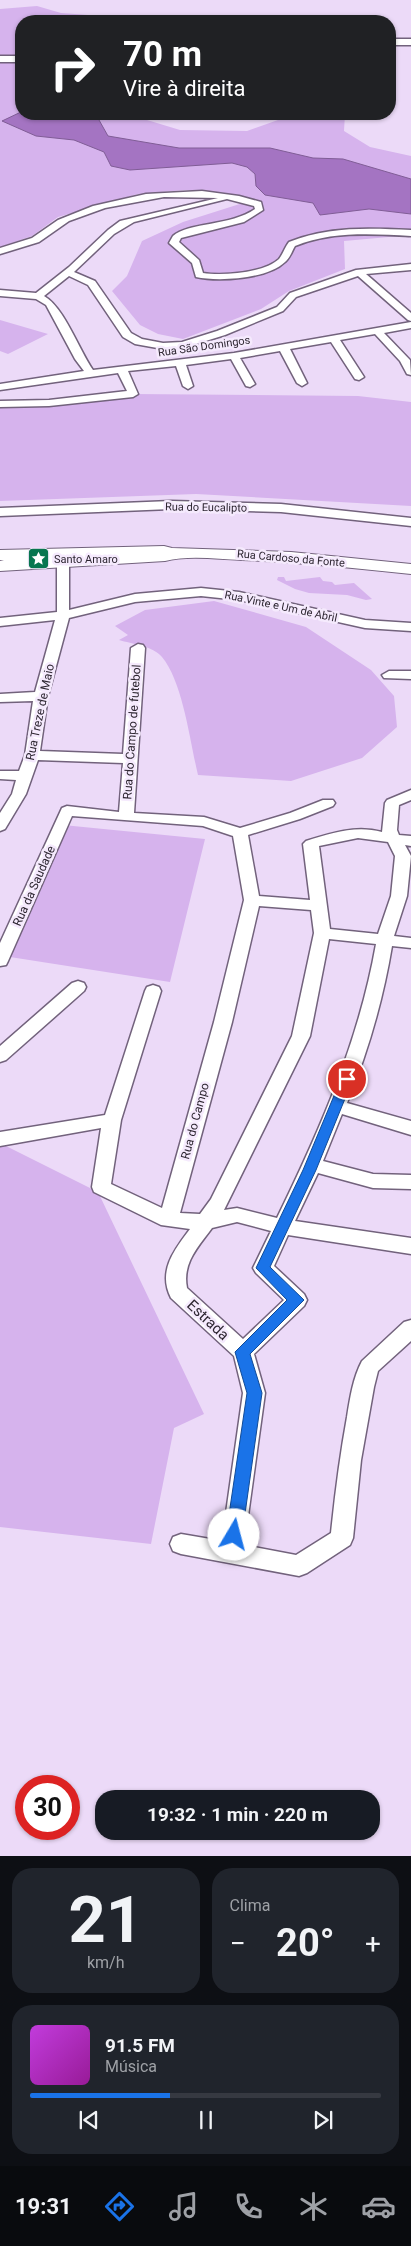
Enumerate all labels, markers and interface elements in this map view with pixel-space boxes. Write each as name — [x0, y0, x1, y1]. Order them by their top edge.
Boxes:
text: 70 m — [123, 34, 202, 75]
icon: right — [40, 35, 105, 100]
text: Vire à direita — [123, 76, 245, 101]
street label: Rua São Domingos — [157, 334, 251, 359]
street label: Rua do Eucalipto — [165, 500, 247, 515]
place icon: Santo Amaro — [26, 547, 50, 571]
street label: Rua Cardoso da Fonte — [237, 547, 346, 570]
place label: Santo Amaro — [54, 553, 118, 566]
street label: Rua Vinte e Um de Abril — [223, 588, 338, 625]
street label: Rua Treze de Maio — [23, 662, 57, 762]
street label: Rua do Campo de futebol — [120, 664, 144, 800]
street label: Rua da Saudade — [10, 844, 58, 928]
pin — [326, 1058, 368, 1100]
icon: arrive — [333, 1065, 361, 1093]
street label: Rua do Campo — [178, 1081, 212, 1161]
street label: Estrada — [183, 1296, 233, 1344]
position arrow — [207, 1508, 259, 1560]
speed limit sign: 30 — [15, 1775, 80, 1840]
text: 19:32 · 1 min · 220 m — [147, 1803, 328, 1826]
text: 21 — [68, 1882, 143, 1958]
text: Clima — [230, 1896, 270, 1915]
text: 20° — [276, 1921, 335, 1965]
text: − — [230, 1927, 246, 1960]
text: + — [365, 1927, 381, 1960]
text: km/h — [87, 1953, 125, 1972]
text: 91.5 FM — [105, 2034, 175, 2057]
text: Música — [105, 2057, 157, 2076]
icon: previous — [75, 2106, 103, 2134]
icon: pause — [192, 2106, 220, 2134]
icon: next — [309, 2106, 337, 2134]
icon: directions — [102, 2189, 137, 2224]
icon: music — [166, 2189, 201, 2224]
icon: phone — [231, 2189, 266, 2224]
icon: climate — [296, 2189, 331, 2224]
icon: car — [361, 2189, 396, 2224]
text: 19:31 — [15, 2194, 72, 2219]

